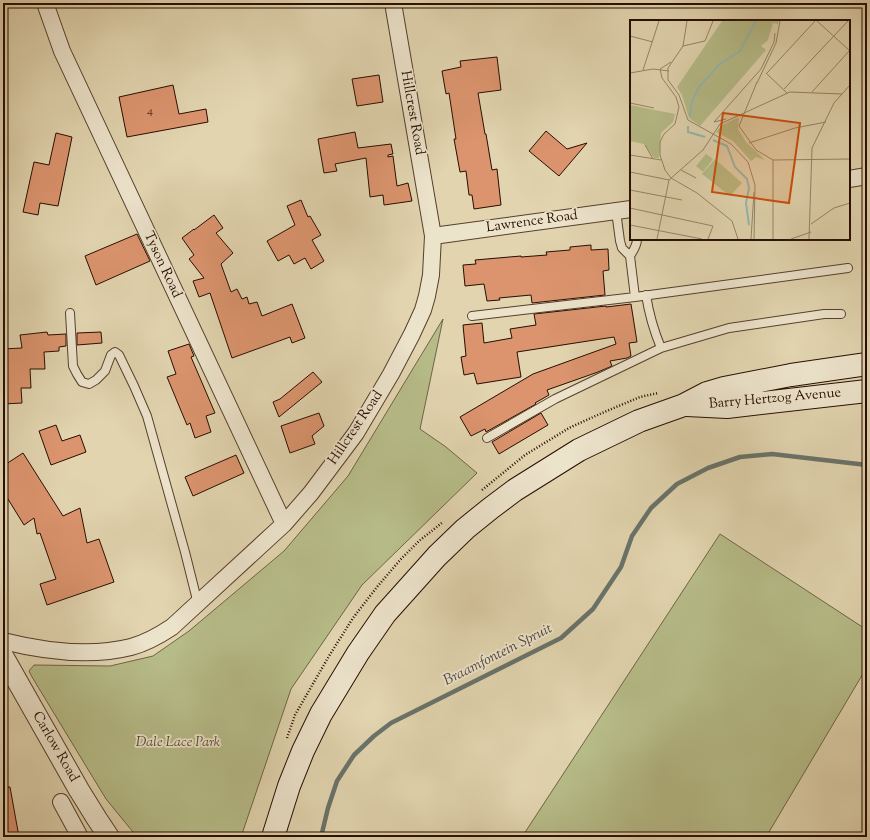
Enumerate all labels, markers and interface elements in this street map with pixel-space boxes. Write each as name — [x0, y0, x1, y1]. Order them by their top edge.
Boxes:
inset map — [630, 20, 850, 240]
street label: Hillcrest Road — [395, 69, 429, 157]
house number: 4 — [147, 102, 153, 120]
street label: Lawrence Road — [485, 206, 579, 238]
street label: Tyson Road — [138, 228, 186, 302]
street label: Barry Hertzog Avenue — [708, 383, 842, 415]
street label: Hillcrest Road — [324, 387, 388, 469]
water label: Braamfontein Spruit — [440, 618, 557, 692]
street label: Carlow Road — [27, 708, 83, 786]
park label: Dale Lace Park — [136, 733, 221, 753]

